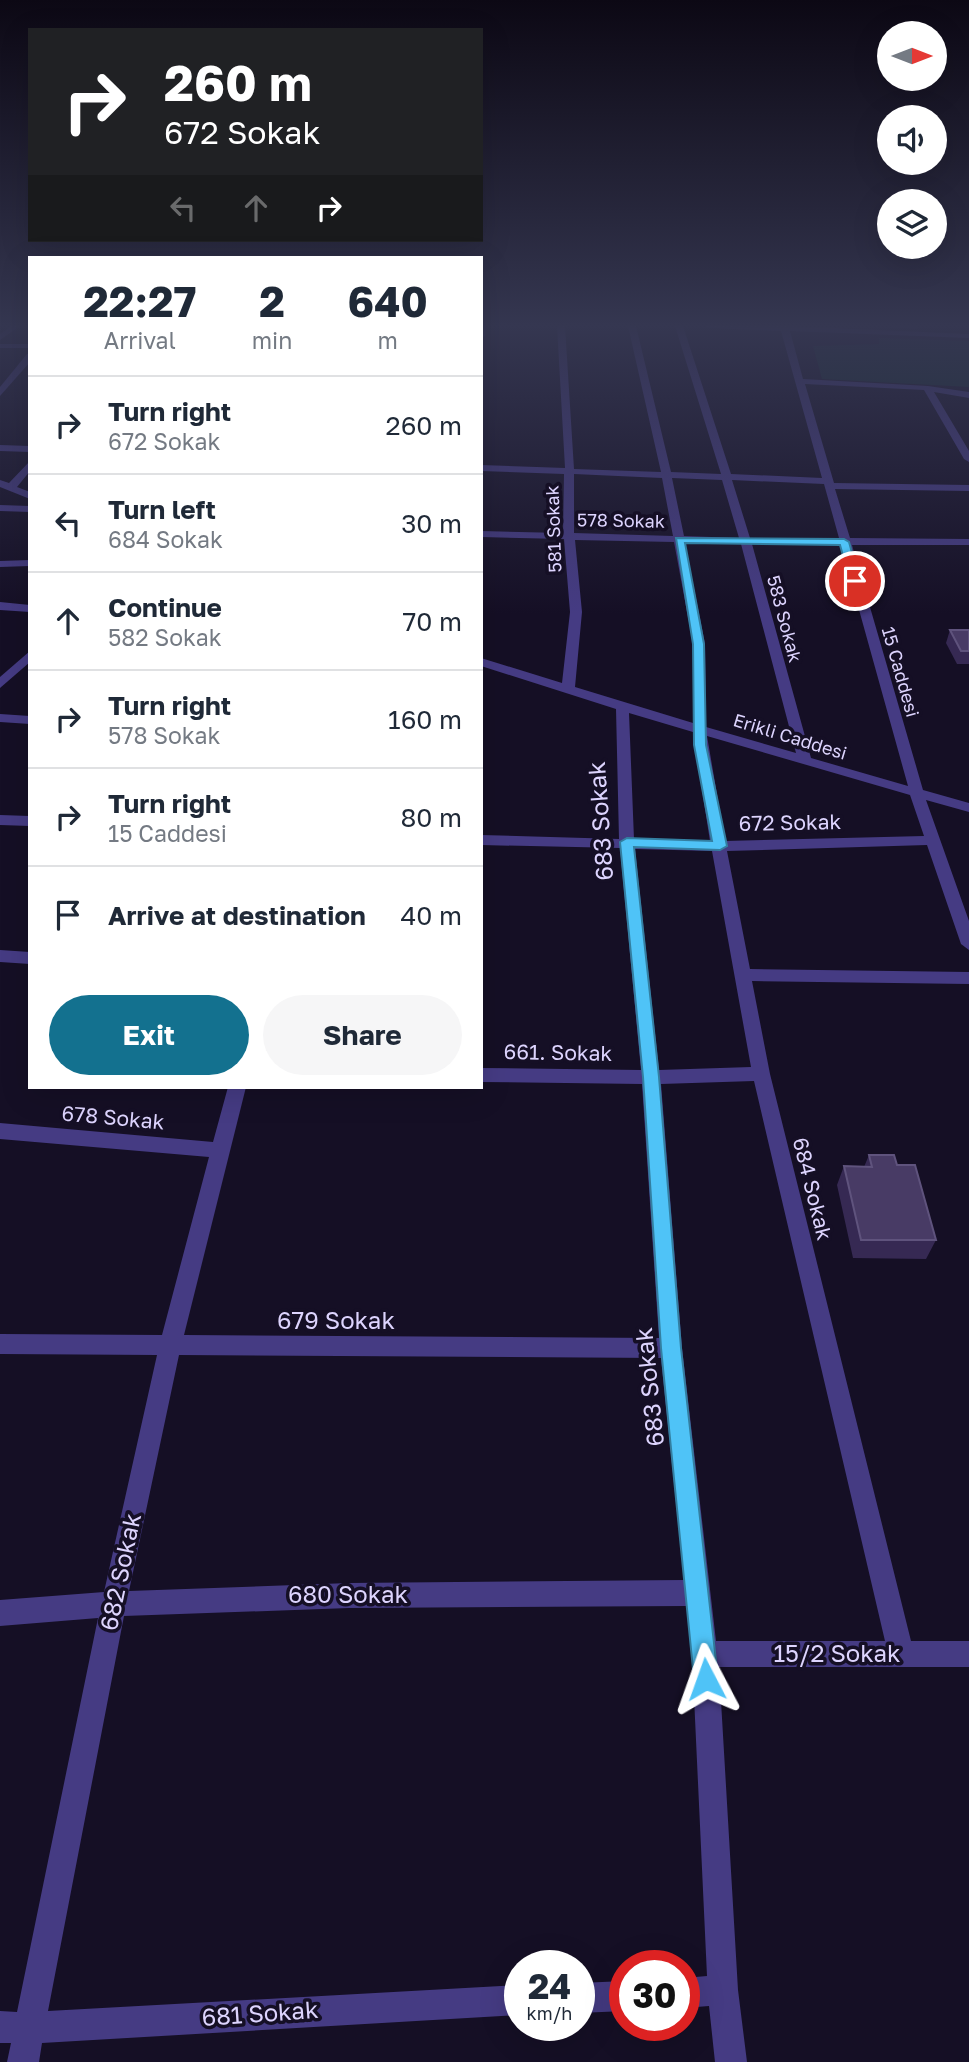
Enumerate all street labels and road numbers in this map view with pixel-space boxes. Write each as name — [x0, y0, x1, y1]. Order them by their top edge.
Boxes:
street label: 581 Sokak — [540, 485, 566, 573]
street label: 578 Sokak — [577, 508, 665, 532]
street label: 583 Sokak — [763, 573, 807, 665]
street label: 15 Caddesi — [878, 624, 924, 719]
street label: Erikli Caddesi — [731, 708, 850, 764]
street label: 683 Sokak — [581, 761, 618, 882]
street label: 672 Sokak — [738, 808, 842, 836]
street label: 661. Sokak — [504, 1038, 613, 1066]
street label: 678 Sokak — [60, 1100, 166, 1134]
street label: 684 Sokak — [788, 1135, 838, 1243]
street label: 679 Sokak — [277, 1305, 395, 1334]
street label: 683 Sokak — [628, 1326, 669, 1448]
street label: 682 Sokak — [93, 1510, 146, 1633]
street label: 680 Sokak — [288, 1579, 408, 1608]
street label: 15/2 Sokak — [773, 1638, 901, 1667]
street label: 681 Sokak — [201, 1994, 319, 2031]

